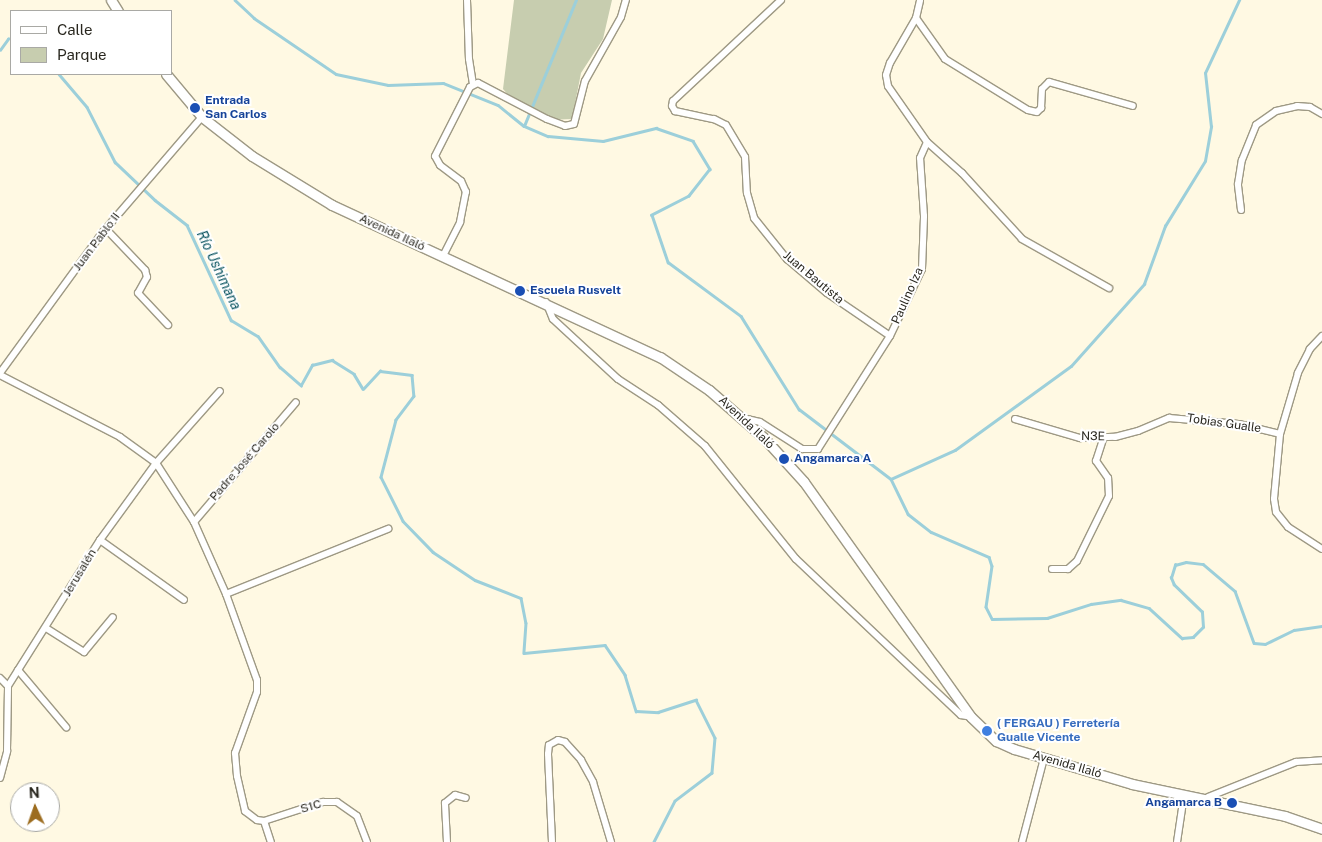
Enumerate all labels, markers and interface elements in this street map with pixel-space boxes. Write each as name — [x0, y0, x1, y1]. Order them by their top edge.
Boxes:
legend — [10, 10, 172, 75]
text: Calle — [57, 21, 93, 38]
text: Parque — [57, 46, 107, 63]
place label: Entrada San Carlos — [205, 94, 267, 122]
marker: Entrada San Carlos — [189, 102, 201, 114]
street label: Juan Pablo II — [70, 210, 124, 274]
street label: Avenida Ilaló — [357, 212, 427, 254]
water label: Río Ushimana — [193, 228, 245, 312]
street label: Juan Bautista — [780, 249, 846, 307]
street label: Paulino Iza — [889, 266, 927, 326]
place label: Escuela Rusvelt — [530, 284, 621, 298]
marker: Escuela Rusvelt — [514, 285, 526, 297]
street label: Avenida Ilaló — [715, 394, 777, 452]
street label: Tobias Gualle — [1186, 412, 1262, 436]
street label: Padre José Carolo — [207, 420, 283, 504]
street label: N3E — [1081, 430, 1105, 444]
place label: Angamarca A — [794, 452, 871, 466]
marker: Angamarca A — [778, 453, 790, 465]
street label: Jerusalén — [60, 547, 100, 599]
place label: ( FERGAU ) Ferretería Gualle Vicente — [997, 717, 1120, 745]
marker: ( FERGAU ) Ferretería Gualle Vicente — [981, 725, 993, 737]
street label: Avenida Ilaló — [1031, 748, 1103, 782]
north arrow — [10, 782, 60, 832]
text: N — [28, 785, 40, 801]
place label: Angamarca B — [1145, 796, 1222, 810]
street label: S1C — [299, 797, 323, 817]
marker: Angamarca B — [1226, 797, 1238, 809]

